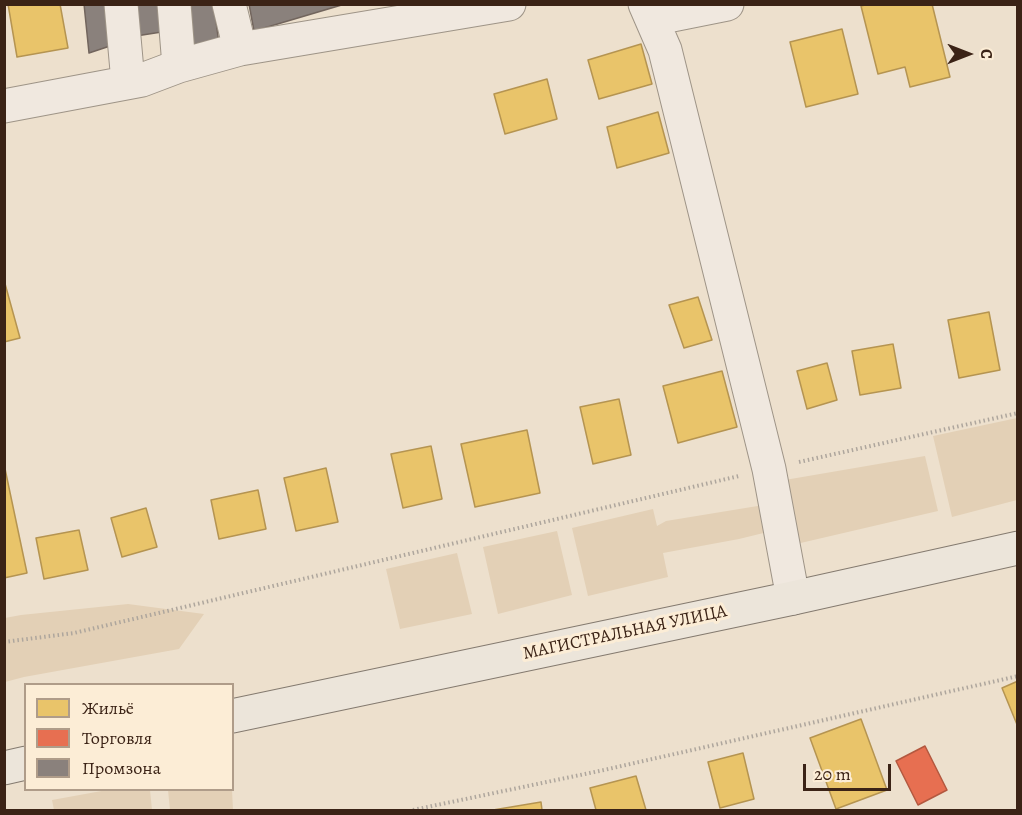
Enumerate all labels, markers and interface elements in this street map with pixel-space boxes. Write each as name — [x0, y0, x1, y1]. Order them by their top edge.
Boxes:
north arrow — [938, 24, 998, 84]
text: С — [975, 49, 997, 59]
street label: МАГИСТРАЛЬНАЯ УЛИЦА — [521, 601, 729, 665]
legend — [24, 683, 234, 791]
text: Жильё — [82, 696, 134, 720]
text: Торговля — [82, 726, 152, 750]
scale bar — [806, 752, 894, 790]
text: Промзона — [82, 756, 161, 780]
text: 20 m — [814, 762, 851, 786]

